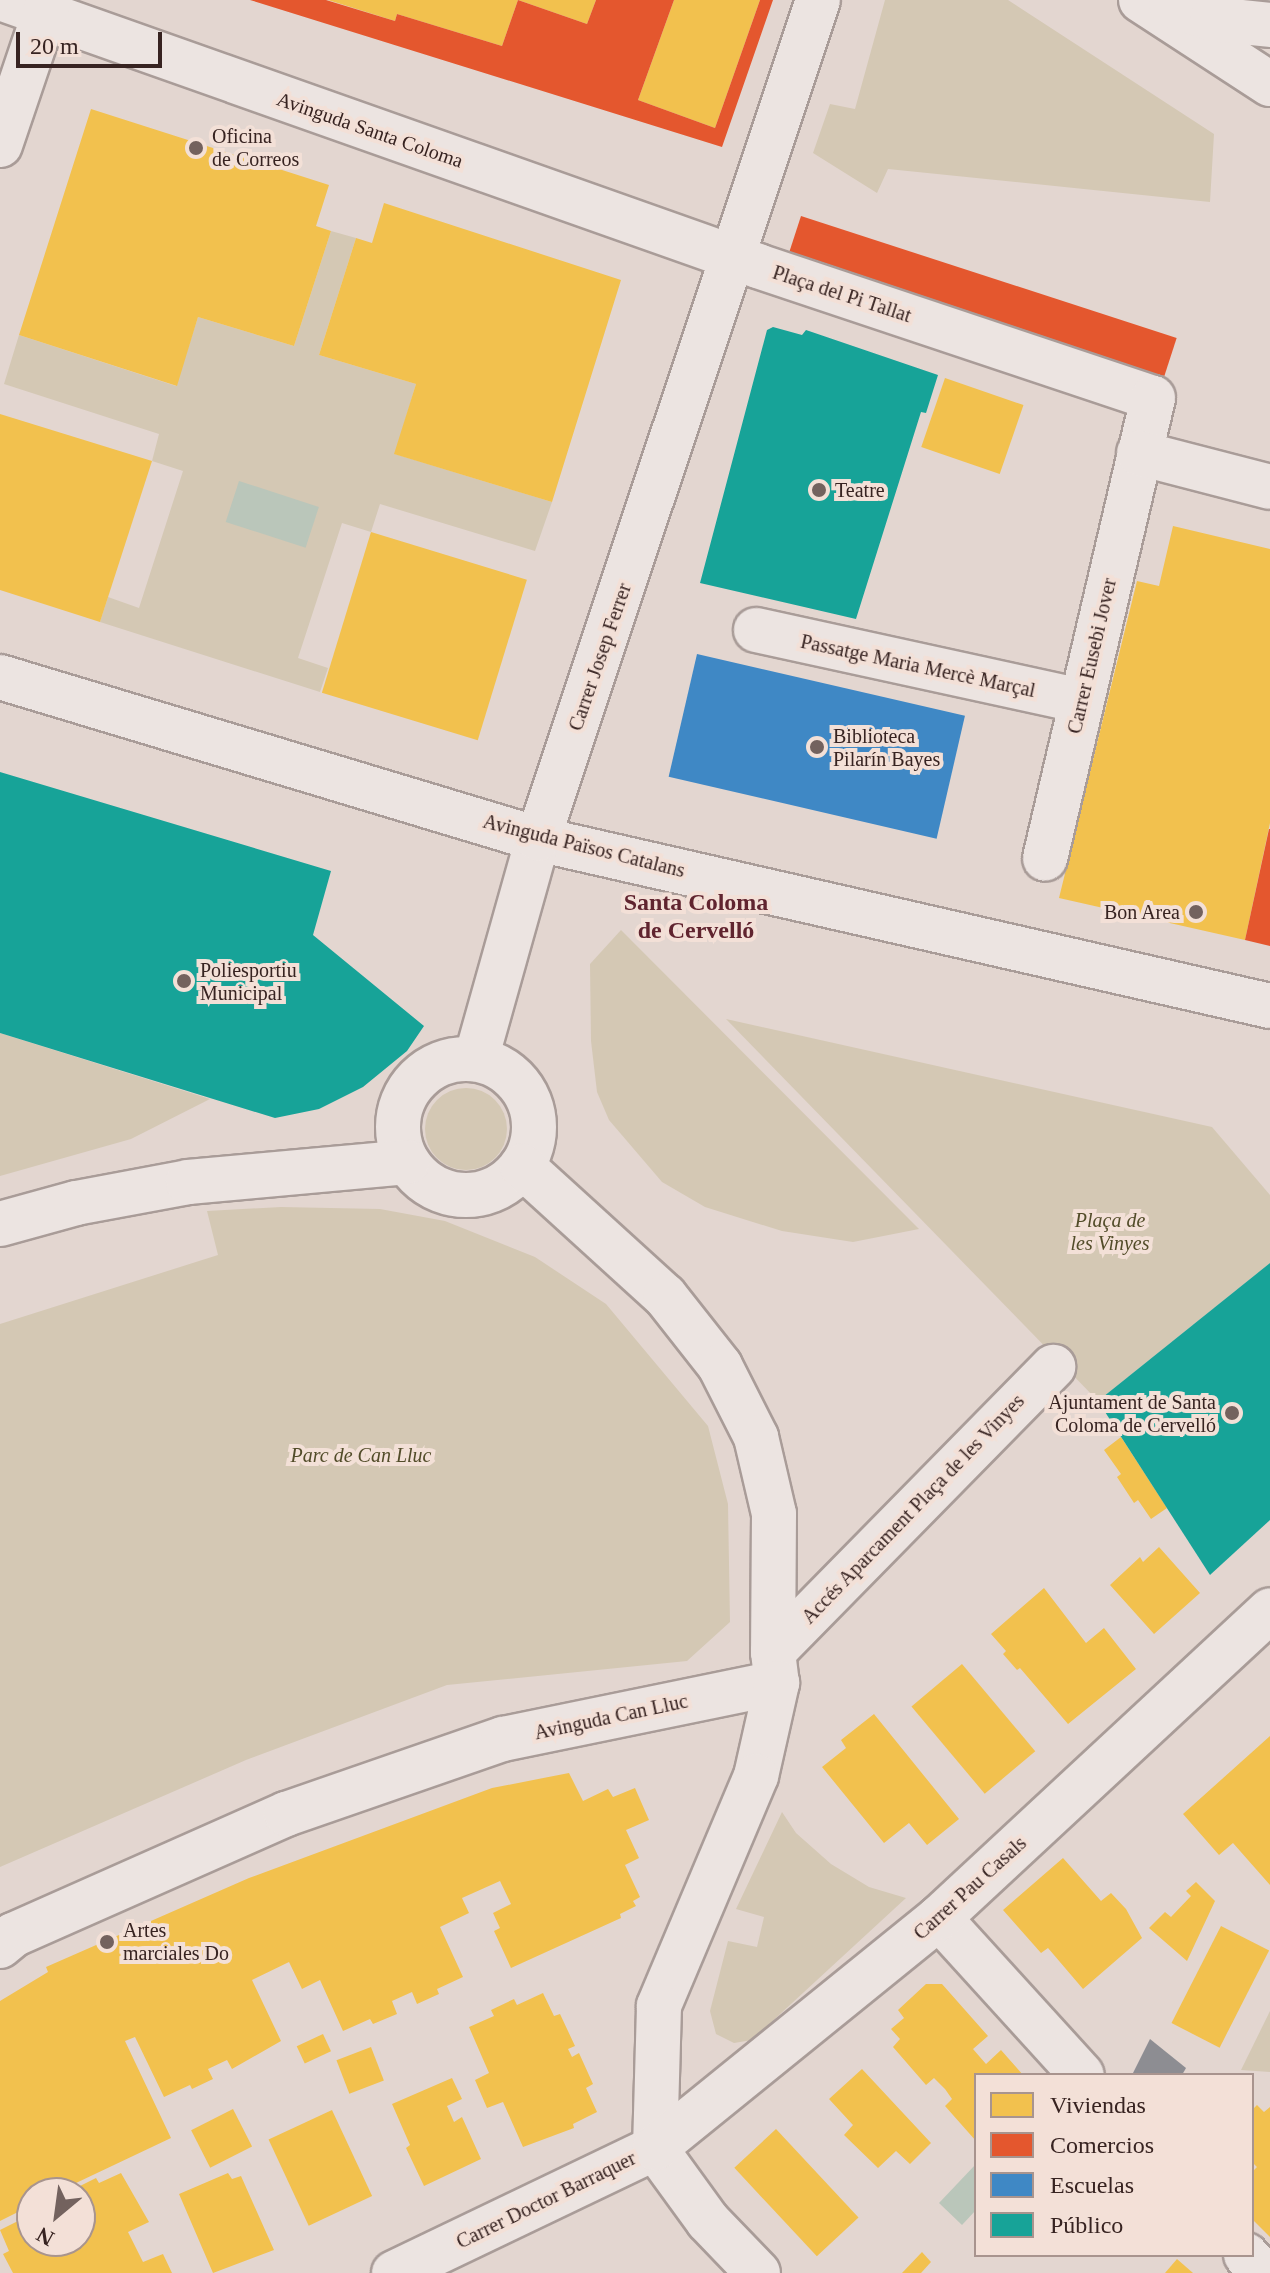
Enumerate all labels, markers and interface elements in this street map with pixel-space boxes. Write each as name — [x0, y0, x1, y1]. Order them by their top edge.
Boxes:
scale bar — [20, 16, 166, 66]
text: 20 m — [30, 33, 79, 59]
street label: Avinguda Santa Coloma — [274, 87, 466, 173]
place label: Oficina de Correos — [212, 124, 299, 171]
marker: Oficina de Correos — [187, 139, 205, 157]
street label: Plaça del Pi Tallat — [769, 260, 915, 328]
place label: Teatre — [835, 478, 885, 502]
marker: Teatre — [810, 481, 828, 499]
street label: Carrer Eusebi Jover — [1062, 576, 1122, 736]
street label: Carrer Josep Ferrer — [564, 580, 636, 734]
street label: Passatge Maria Mercè Marçal — [798, 629, 1038, 703]
place label: Biblioteca Pilarín Bayes — [833, 724, 940, 771]
marker: Biblioteca Pilarín Bayes — [808, 738, 826, 756]
street label: Avinguda Països Catalans — [480, 809, 688, 883]
district label: Santa Coloma de Cervelló — [624, 889, 768, 945]
place label: Bon Area — [1103, 900, 1180, 924]
marker: Bon Area — [1187, 903, 1205, 921]
place label: Poliesportiu Municipal — [200, 958, 297, 1005]
marker: Poliesportiu Municipal — [175, 972, 193, 990]
park label: Plaça de les Vinyes — [1070, 1209, 1150, 1256]
street label: Accés Aparcament Plaça de les Vinyes — [796, 1389, 1030, 1629]
place label: Ajuntament de Santa Coloma de Cervelló — [1048, 1390, 1216, 1437]
marker: Ajuntament de Santa Coloma de Cervelló — [1223, 1404, 1241, 1422]
park label: Parc de Can Lluc — [291, 1443, 431, 1467]
street label: Avinguda Can Lluc — [532, 1689, 690, 1745]
street label: Carrer Pau Casals — [909, 1831, 1031, 1945]
place label: Artes marciales Do — [123, 1918, 229, 1965]
marker: Artes marciales Do — [98, 1933, 116, 1951]
legend — [974, 2073, 1254, 2257]
text: Viviendas — [1050, 2092, 1146, 2118]
text: Comercios — [1050, 2132, 1154, 2158]
street label: Carrer Doctor Barraquer — [452, 2146, 640, 2254]
text: Escuelas — [1050, 2172, 1134, 2198]
north arrow — [16, 2177, 96, 2257]
text: Público — [1050, 2212, 1123, 2238]
text: N — [32, 2222, 58, 2251]

